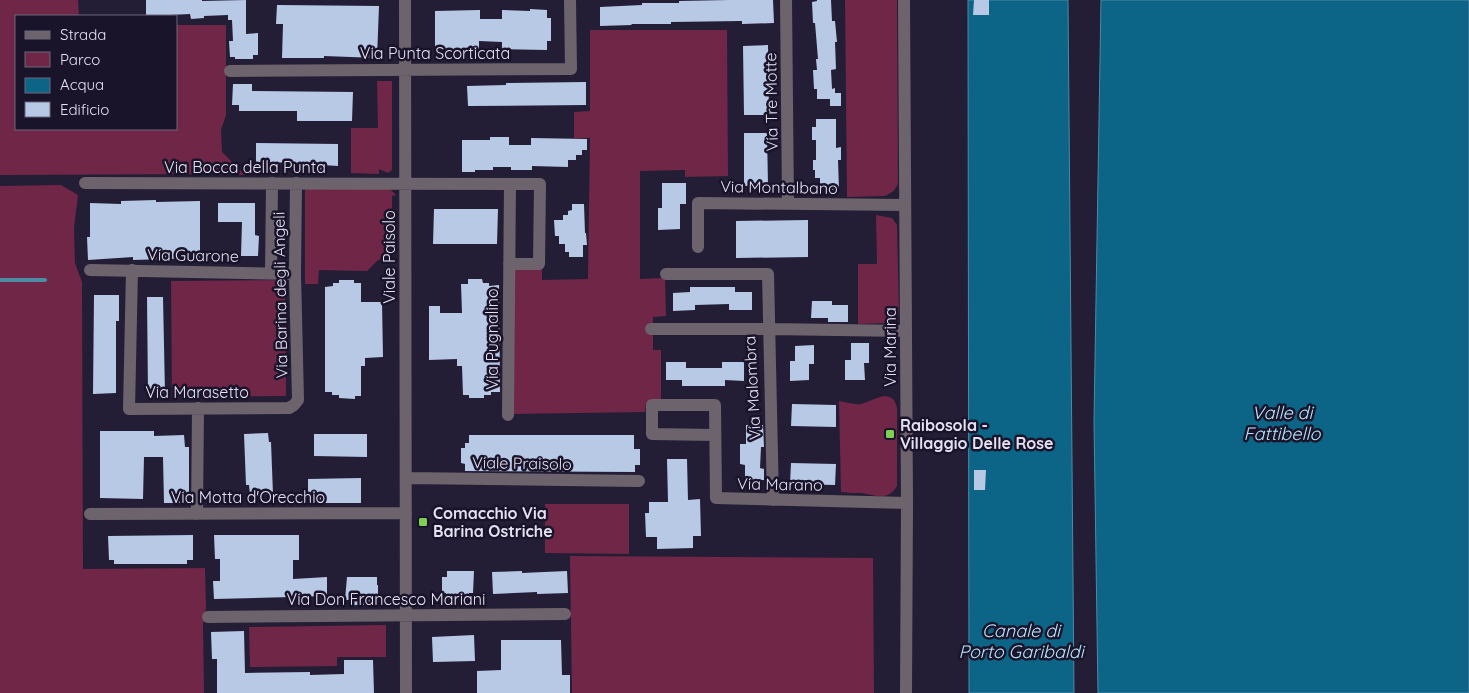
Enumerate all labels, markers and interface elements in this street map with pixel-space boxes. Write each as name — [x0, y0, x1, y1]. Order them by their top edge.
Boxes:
legend — [15, 15, 178, 130]
text: Strada — [60, 25, 106, 44]
street label: Via Punta Scorticata — [360, 43, 510, 63]
text: Parco — [60, 50, 100, 69]
street label: Via Tre Motte — [760, 52, 782, 152]
text: Acqua — [60, 75, 104, 94]
text: Edificio — [60, 100, 109, 119]
street label: Via Bocca della Punta — [164, 157, 326, 177]
street label: Via Montalbano — [720, 176, 838, 198]
street label: Viale Paisolo — [379, 210, 399, 304]
street label: Via Barina degli Angeli — [269, 212, 291, 378]
street label: Via Guarone — [147, 244, 239, 266]
street label: Via Pugnalino — [482, 288, 502, 390]
street label: Via Marina — [880, 307, 900, 387]
street label: Via Malombra — [739, 335, 765, 441]
street label: Via Marasetto — [145, 382, 249, 402]
water label: Valle di Fattibello — [1244, 401, 1322, 445]
place label: Raibosola - Villaggio Delle Rose — [900, 415, 1053, 453]
marker: Raibosola - Villaggio Delle Rose — [884, 428, 896, 440]
street label: Viale Praisolo — [472, 452, 572, 474]
street label: Via Marano — [737, 473, 823, 495]
street label: Via Motta d'Orecchio — [171, 487, 325, 507]
place label: Comacchio Via Barina Ostriche — [433, 503, 553, 541]
marker: Comacchio Via Barina Ostriche — [417, 516, 429, 528]
street label: Via Don Francesco Mariani — [287, 589, 485, 609]
water label: Canale di Porto Garibaldi — [958, 619, 1086, 663]

